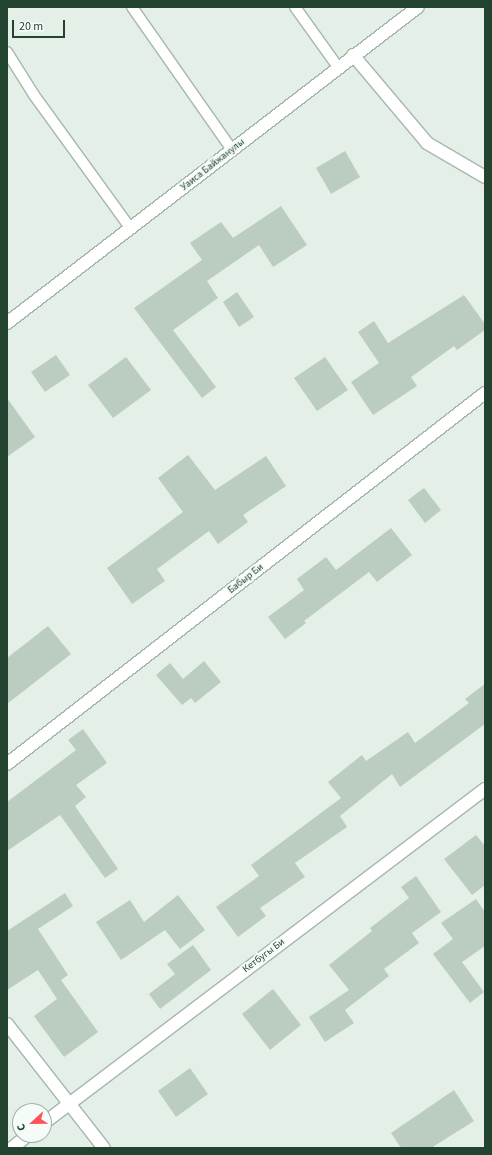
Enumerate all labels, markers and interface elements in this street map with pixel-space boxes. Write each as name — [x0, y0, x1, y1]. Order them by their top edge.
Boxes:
scale bar — [14, 12, 67, 38]
text: 20 m — [19, 18, 43, 35]
street label: Уаиса Байжанулы — [179, 136, 247, 194]
street label: Бабыр Би — [226, 561, 266, 597]
street label: Кетбугы Би — [241, 936, 287, 976]
north arrow — [12, 1103, 52, 1143]
text: С — [13, 1122, 29, 1133]

